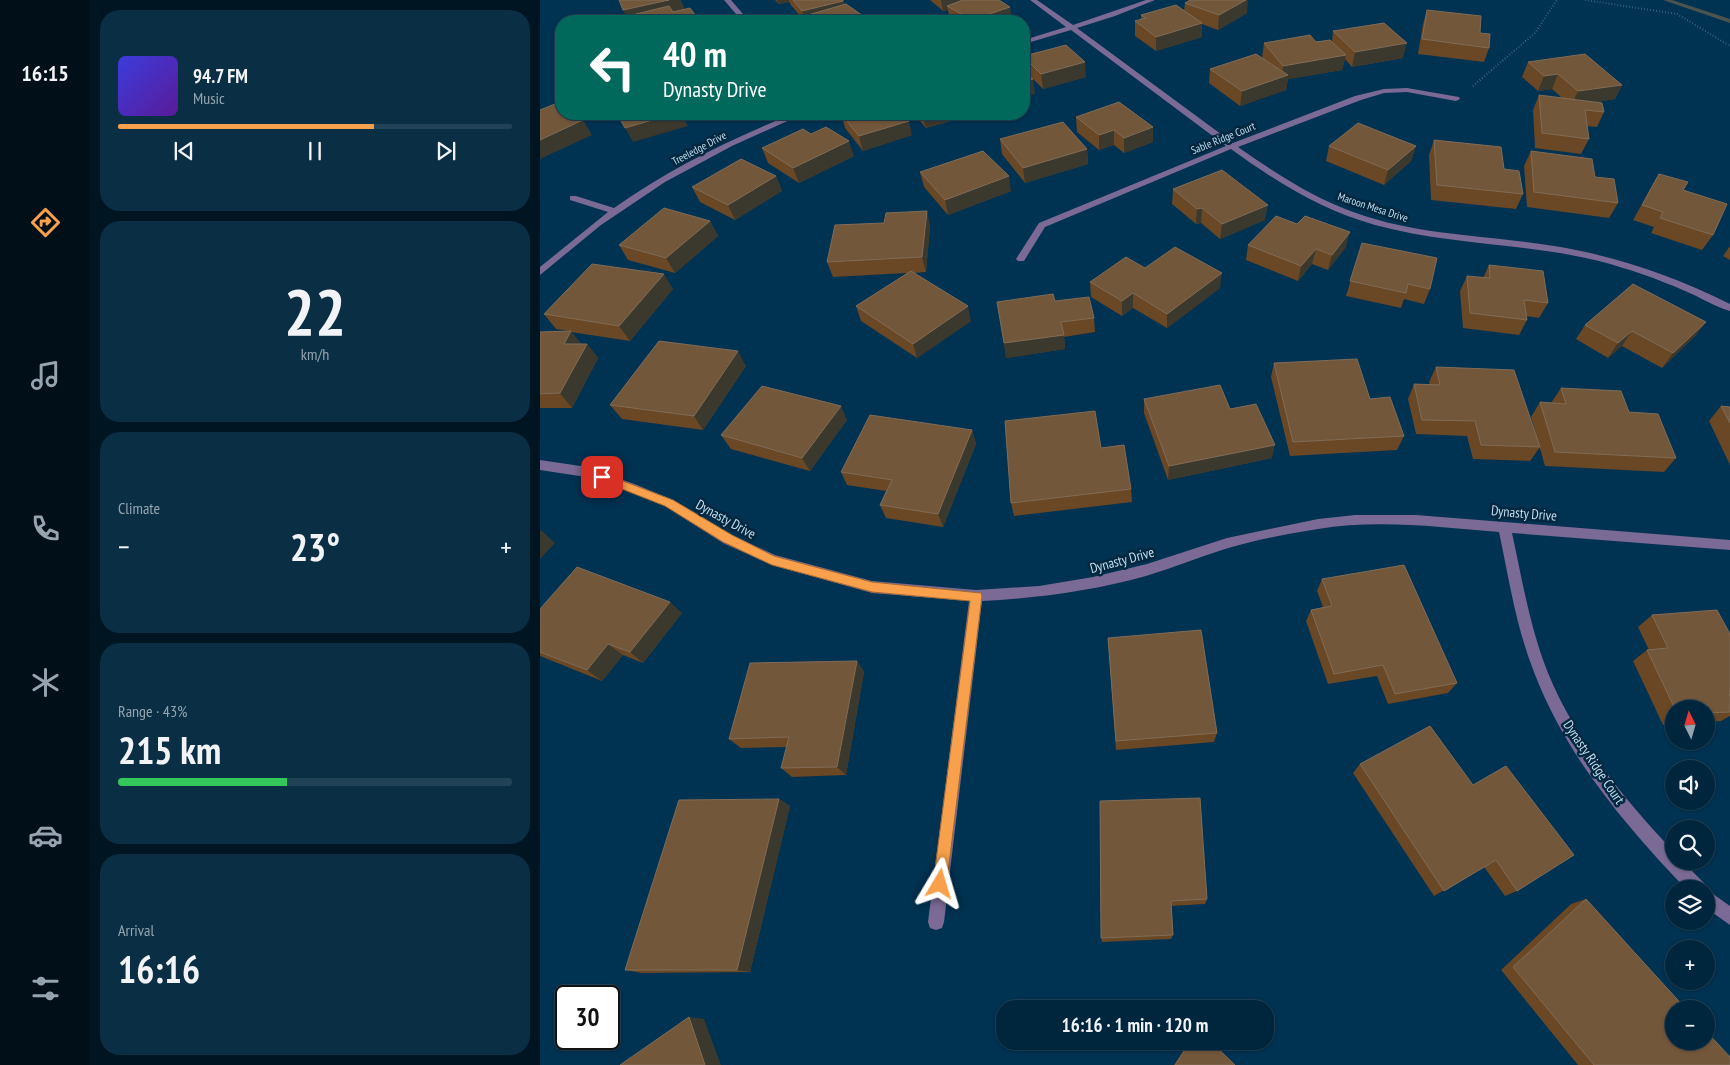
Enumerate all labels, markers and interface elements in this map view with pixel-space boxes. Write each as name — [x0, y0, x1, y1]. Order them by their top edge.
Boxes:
text: 40 m — [663, 31, 727, 77]
icon: left — [580, 35, 645, 100]
text: 16:15 — [21, 59, 69, 87]
text: 94.7 FM — [193, 64, 248, 88]
text: Dynasty Drive — [663, 75, 767, 103]
text: Music — [193, 88, 225, 108]
street label: Sable Ridge Court — [1189, 119, 1257, 157]
street label: Treeledge Drive — [669, 128, 729, 168]
icon: previous — [170, 137, 198, 165]
icon: pause — [301, 137, 329, 165]
icon: next — [432, 137, 460, 165]
street label: Maroon Mesa Drive — [1336, 189, 1410, 225]
icon: directions — [28, 205, 63, 240]
text: 22 — [284, 269, 346, 353]
text: km/h — [301, 344, 329, 364]
icon: music — [28, 358, 63, 393]
pin — [581, 456, 623, 498]
icon: arrive — [588, 463, 616, 491]
street label: Dynasty Drive — [693, 495, 759, 543]
text: Climate — [118, 498, 160, 518]
street label: Dynasty Drive — [1490, 501, 1558, 525]
icon: phone — [28, 511, 63, 546]
text: 23° — [290, 522, 340, 571]
text: − — [118, 528, 130, 565]
text: + — [500, 528, 512, 565]
street label: Dynasty Drive — [1088, 543, 1156, 577]
icon: climate — [28, 665, 63, 700]
north arrow — [1665, 700, 1715, 750]
map controls — [1665, 700, 1715, 1050]
text: Range · 43% — [118, 701, 187, 721]
street label: Dynasty Ridge Court — [1559, 717, 1629, 807]
text: 215 km — [118, 725, 221, 774]
button: sound — [1665, 760, 1715, 810]
icon: car — [28, 818, 63, 853]
button: search — [1665, 820, 1715, 870]
position arrow — [913, 857, 965, 909]
button: layers — [1665, 880, 1715, 930]
text: Arrival — [118, 920, 154, 940]
button: + — [1665, 940, 1715, 990]
text: 16:16 — [118, 944, 200, 993]
icon: filters — [28, 971, 63, 1006]
speed limit sign: 30 — [555, 985, 620, 1050]
button: − — [1665, 1000, 1715, 1050]
text: 16:16 · 1 min · 120 m — [1062, 1013, 1208, 1037]

